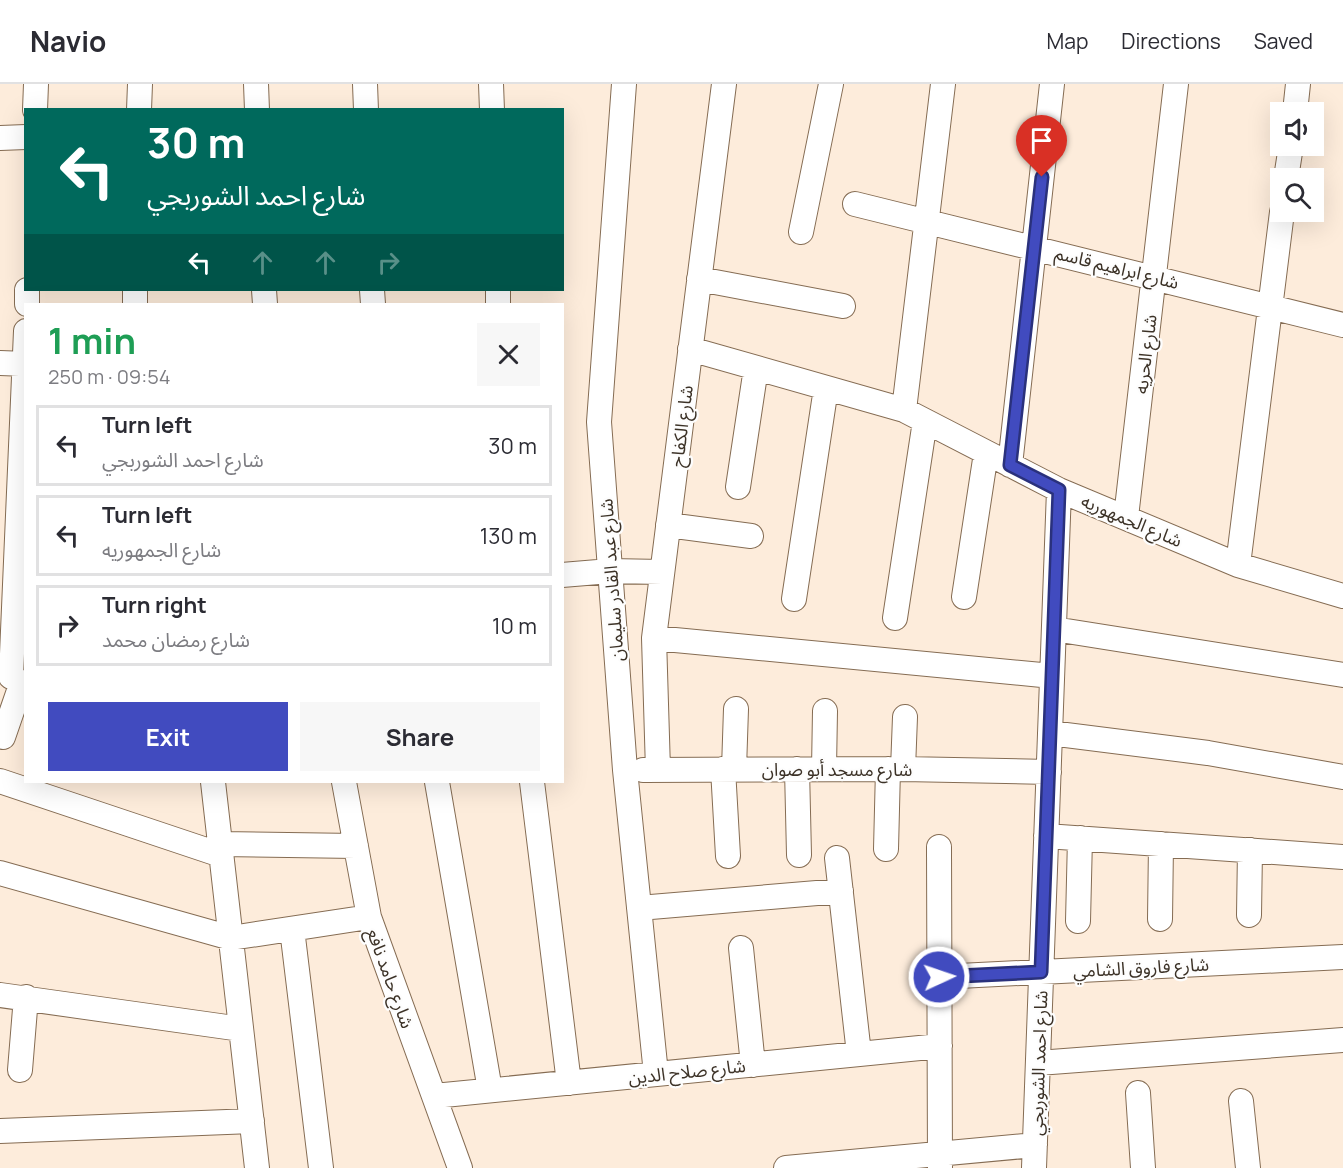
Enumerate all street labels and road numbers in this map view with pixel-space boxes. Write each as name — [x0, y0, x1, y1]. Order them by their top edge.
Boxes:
street label: شارع ابراهيم قاسم — [1052, 240, 1182, 297]
street label: شارع الحريه — [1128, 313, 1165, 395]
street label: شارع الكفاح — [664, 384, 701, 469]
street label: شارع الجمهوريه — [1077, 488, 1186, 555]
street label: شارع عبد القادر سليمان — [593, 498, 632, 662]
street label: شارع مسجد أبو صوان — [762, 757, 912, 784]
street label: شارع حامد نافع — [359, 925, 420, 1032]
street label: شارع فاروق الشامي — [1072, 951, 1210, 986]
street label: شارع احمد الشوربجي — [1023, 990, 1056, 1136]
street label: شارع صلاح الدين — [627, 1053, 747, 1092]

